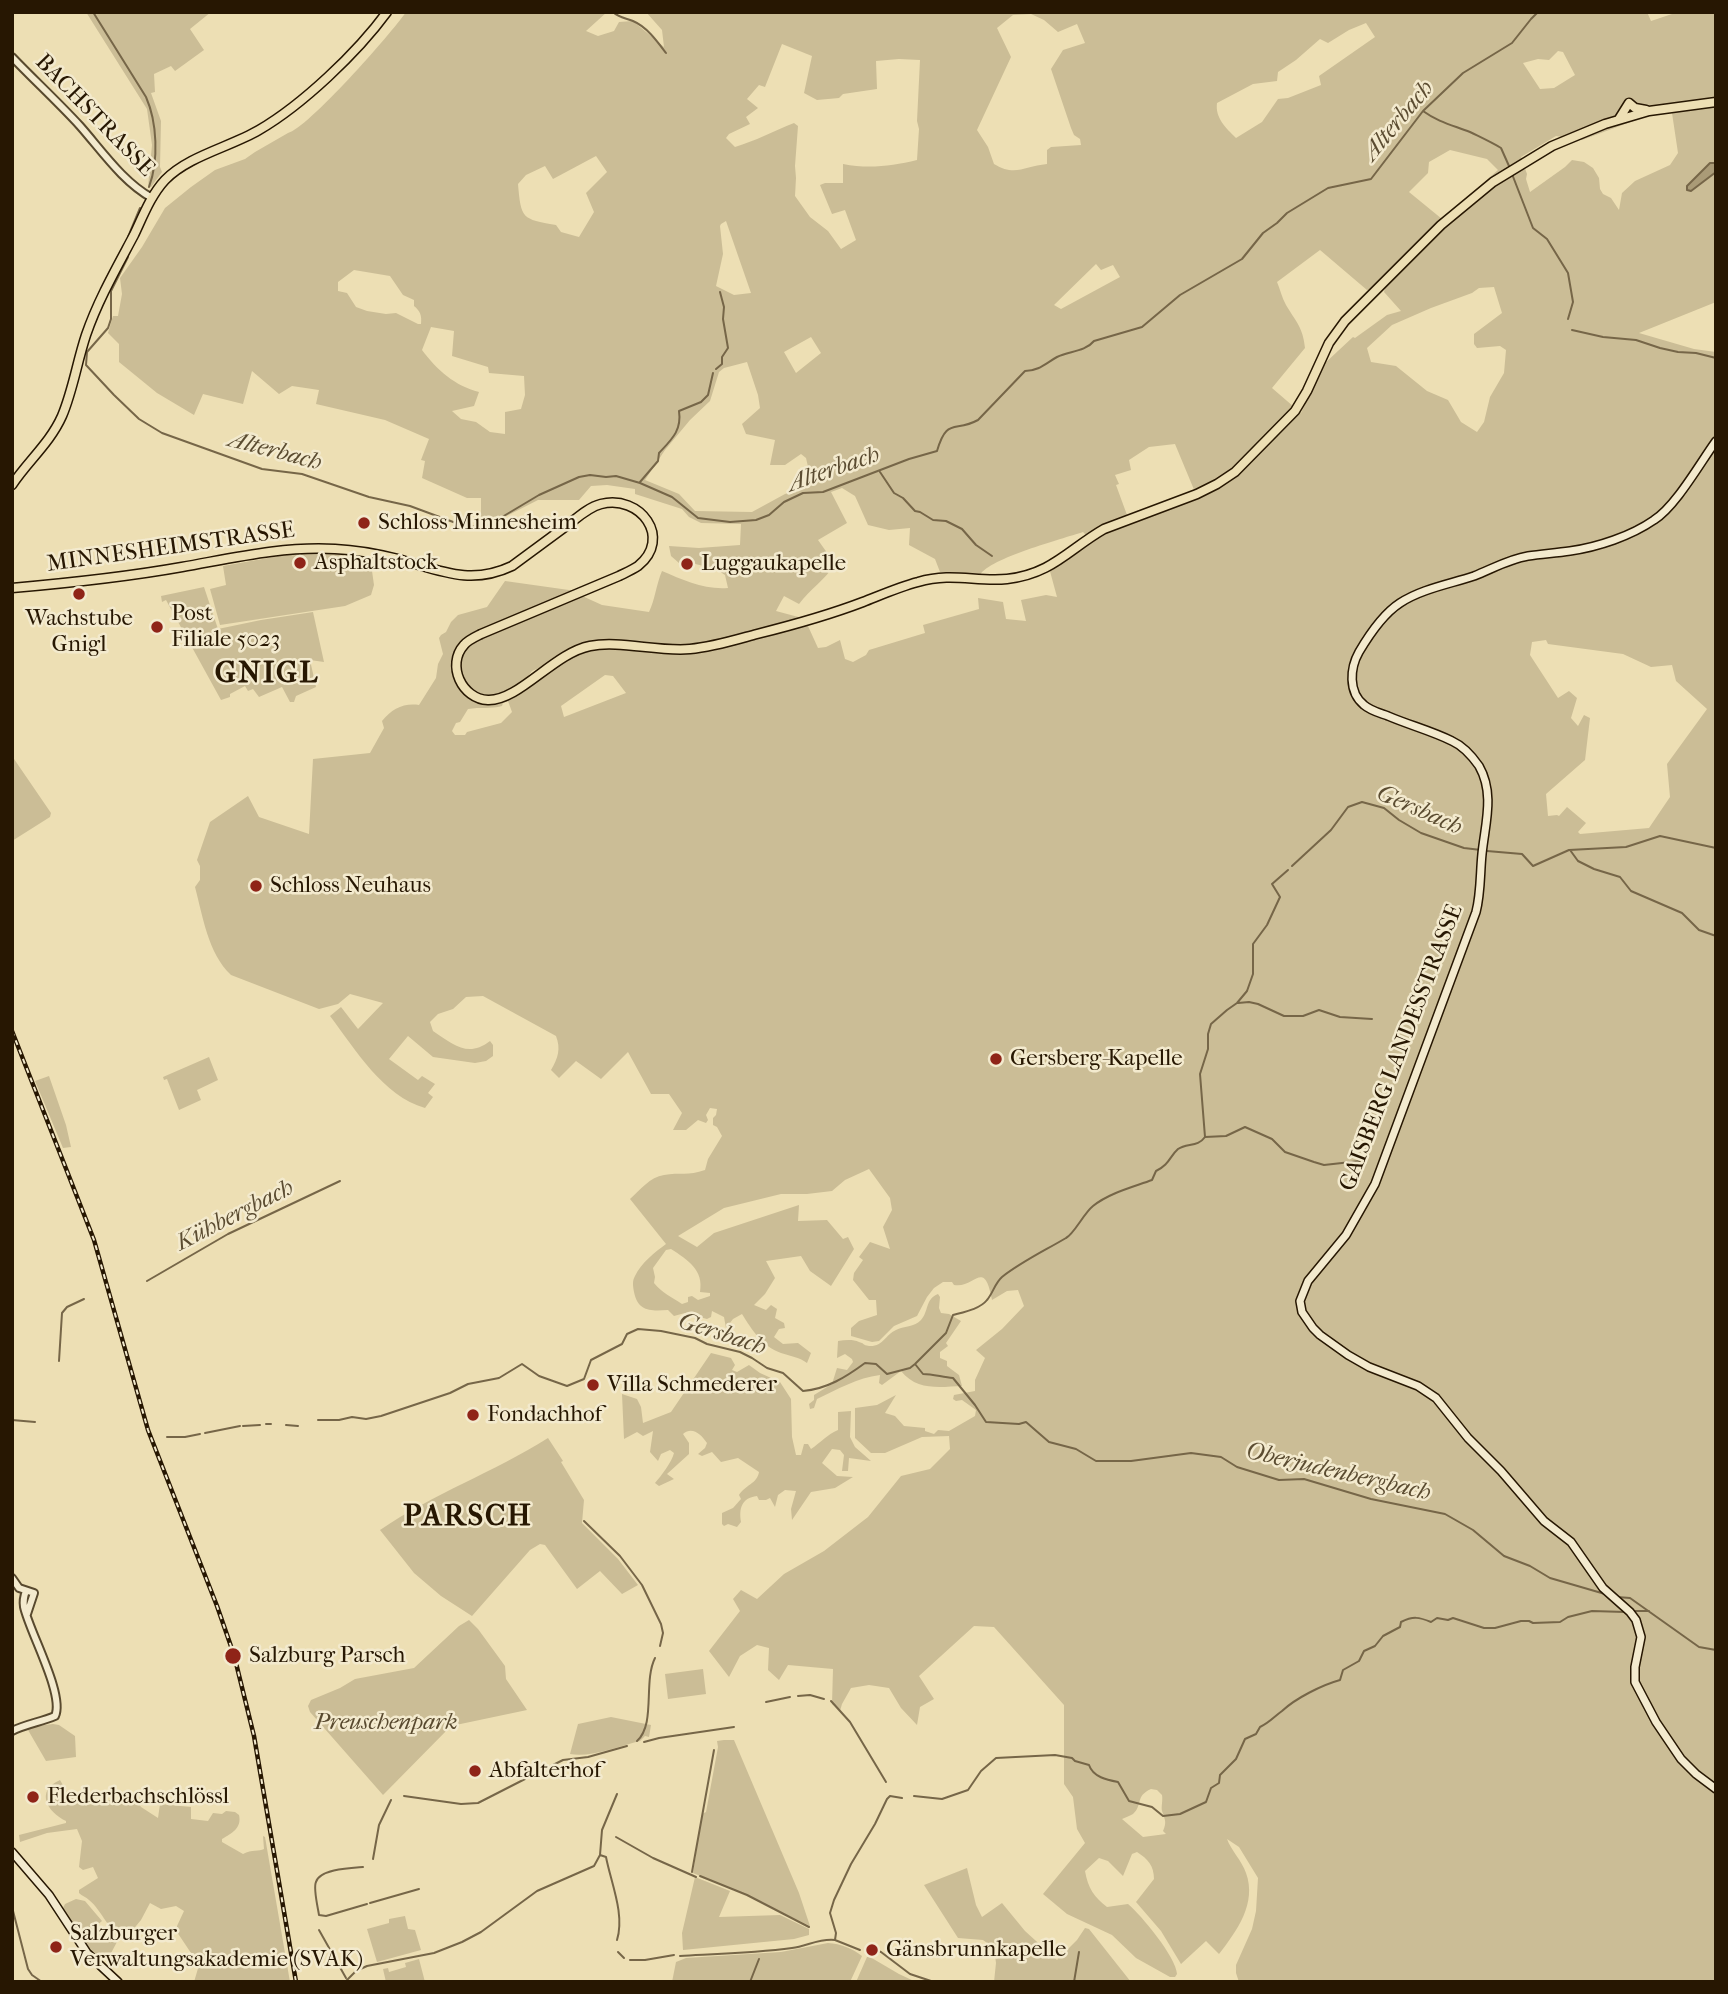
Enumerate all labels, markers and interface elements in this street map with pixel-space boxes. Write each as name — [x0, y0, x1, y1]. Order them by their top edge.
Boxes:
street label: BACHSTRASSE — [29, 49, 159, 183]
water label: Alterbach — [1357, 75, 1441, 167]
water label: Alterbach — [225, 426, 325, 478]
water label: Alterbach — [784, 441, 884, 499]
place label: Schloss Minnesheim — [378, 509, 577, 537]
marker: Schloss Minnesheim — [356, 515, 372, 531]
street label: MINNESHEIMSTRASSE — [45, 517, 297, 579]
place label: Asphaltstock — [314, 549, 438, 577]
place label: Luggaukapelle — [701, 550, 846, 578]
marker: Asphaltstock — [292, 555, 308, 571]
marker: Luggaukapelle — [679, 556, 695, 572]
marker: Wachstube Gnigl — [71, 586, 87, 602]
place label: Post Filiale 5023 — [171, 600, 280, 654]
place label: Wachstube Gnigl — [25, 605, 133, 659]
marker: Post Filiale 5023 — [149, 619, 165, 635]
district label: GNIGL — [215, 657, 319, 693]
water label: Gersbach — [1372, 779, 1466, 843]
place label: Schloss Neuhaus — [270, 872, 431, 900]
marker: Schloss Neuhaus — [248, 878, 264, 894]
street label: GAISBERG LANDESSTRASSE — [1335, 901, 1469, 1195]
place label: Gersberg-Kapelle — [1010, 1045, 1183, 1073]
marker: Gersberg-Kapelle — [988, 1051, 1004, 1067]
water label: Kühbergbach — [171, 1174, 299, 1258]
water label: Gersbach — [675, 1307, 769, 1363]
place label: Villa Schmederer — [607, 1371, 777, 1399]
marker: Villa Schmederer — [585, 1377, 601, 1393]
place label: Fondachhof — [487, 1401, 602, 1429]
marker: Fondachhof — [465, 1407, 481, 1423]
water label: Oberjudenbergbach — [1243, 1438, 1433, 1508]
district label: PARSCH — [404, 1500, 532, 1536]
place label: Salzburg Parsch — [249, 1642, 405, 1670]
marker: Salzburg Parsch — [223, 1646, 243, 1666]
park label: Preuschenpark — [314, 1709, 458, 1737]
place label: Abfalterhof — [489, 1757, 601, 1785]
marker: Abfalterhof — [467, 1763, 483, 1779]
place label: Flederbachschlössl — [47, 1783, 229, 1811]
marker: Flederbachschlössl — [25, 1789, 41, 1805]
place label: Salzburger Verwaltungsakademie (SVAK) — [70, 1920, 363, 1974]
place label: Gänsbrunnkapelle — [886, 1936, 1066, 1964]
marker: Salzburger Verwaltungsakademie (SVAK) — [48, 1939, 64, 1955]
marker: Gänsbrunnkapelle — [864, 1942, 880, 1958]

